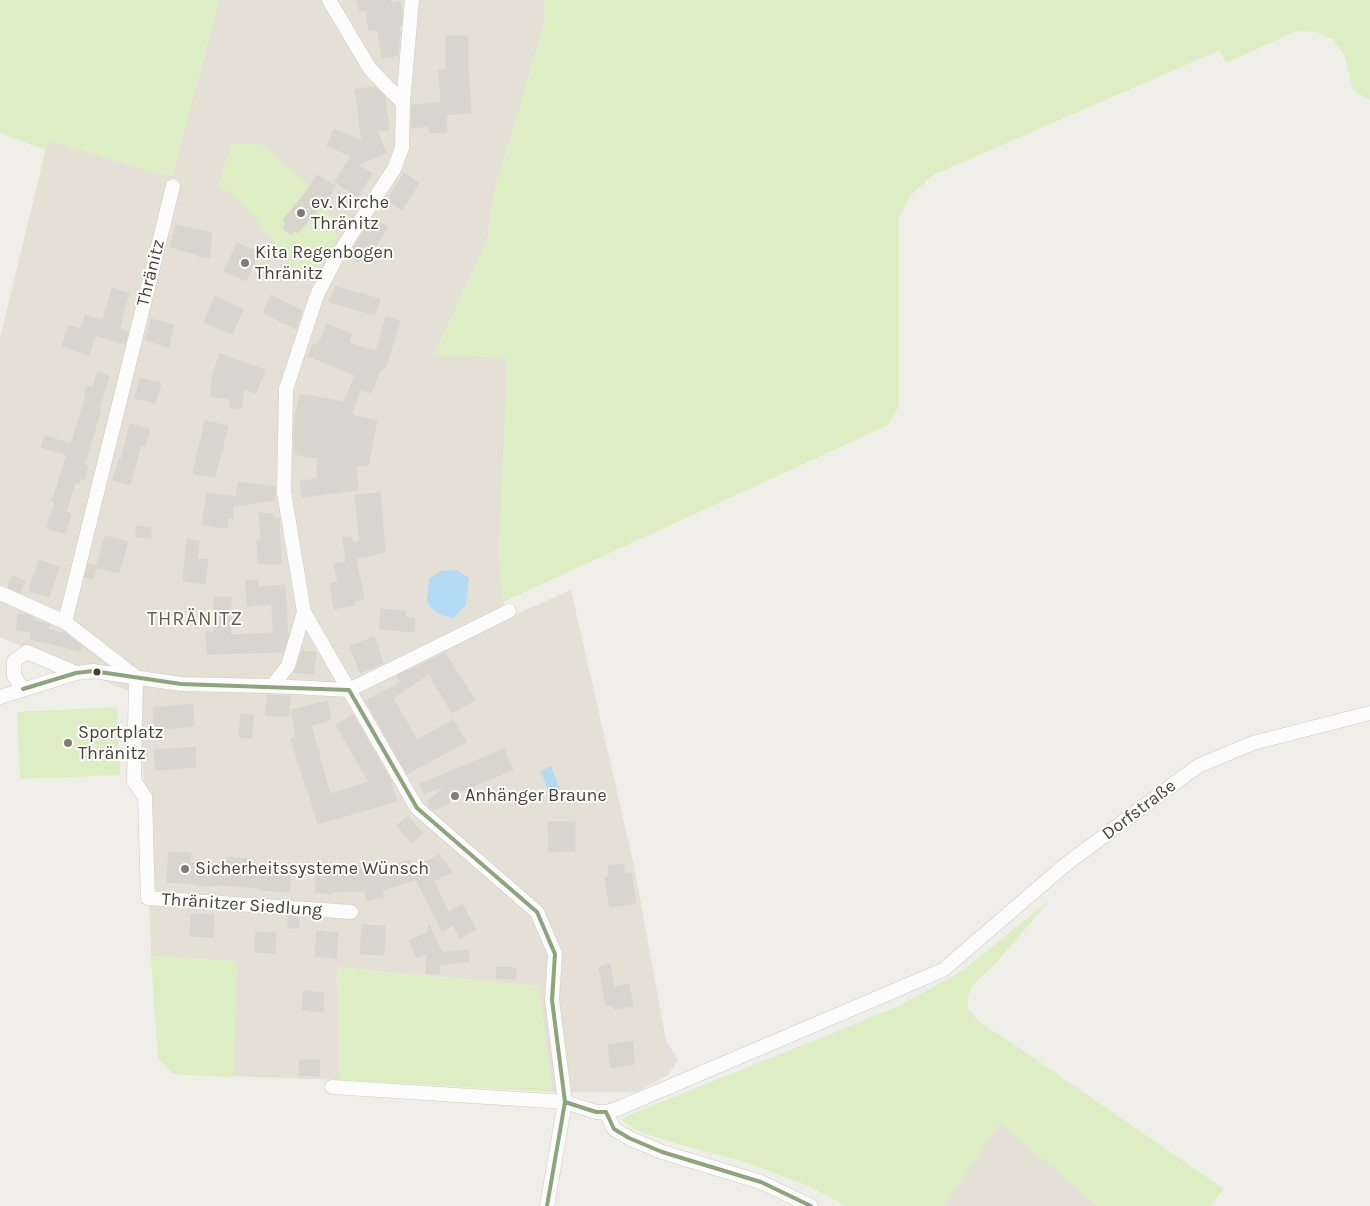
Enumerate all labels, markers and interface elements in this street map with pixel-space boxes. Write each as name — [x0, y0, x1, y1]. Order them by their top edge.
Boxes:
place label: ev. Kirche Thränitz — [311, 192, 389, 234]
marker: ev. Kirche Thränitz — [295, 207, 307, 219]
street label: Thränitz — [132, 237, 170, 309]
place label: Kita Regenbogen Thränitz — [255, 242, 394, 284]
marker: Kita Regenbogen Thränitz — [239, 257, 251, 269]
district label: THRÄNITZ — [146, 607, 244, 631]
unlabelled marker — [92, 667, 102, 677]
place label: Sportplatz Thränitz — [78, 722, 163, 764]
marker: Sportplatz Thränitz — [62, 737, 74, 749]
street label: Dorfstraße — [1098, 775, 1180, 845]
place label: Anhänger Braune — [465, 785, 607, 807]
marker: Anhänger Braune — [449, 790, 461, 802]
place label: Sicherheitssysteme Wünsch — [195, 858, 429, 880]
marker: Sicherheitssysteme Wünsch — [179, 863, 191, 875]
street label: Thränitzer Siedlung — [161, 889, 323, 921]

